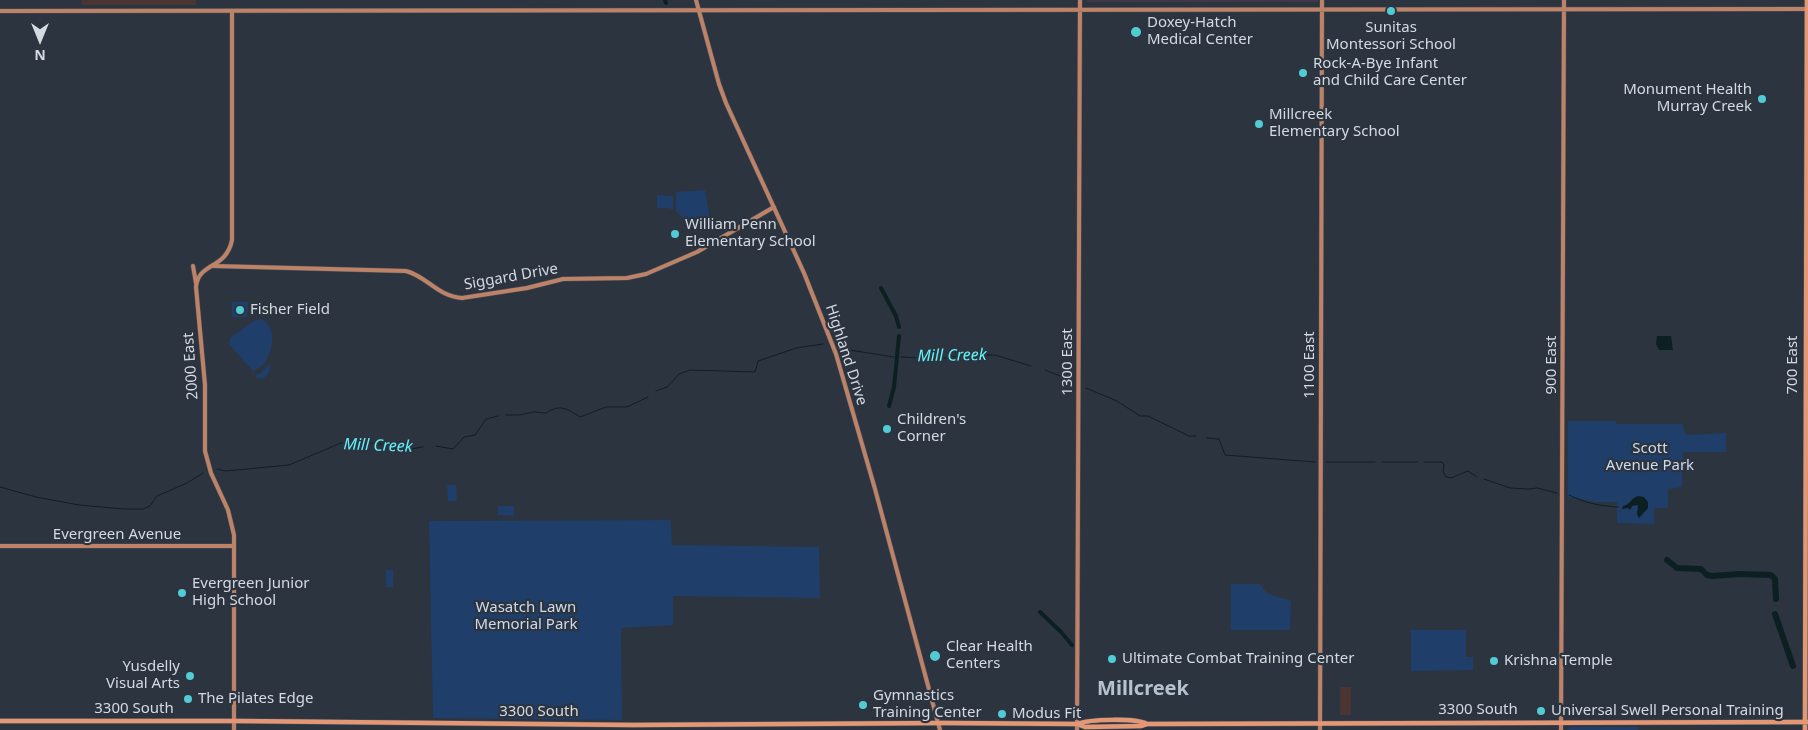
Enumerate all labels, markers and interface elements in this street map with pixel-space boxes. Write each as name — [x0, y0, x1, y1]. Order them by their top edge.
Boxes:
marker: Sunitas Montessori School — [1385, 5, 1397, 17]
place label: Doxey-Hatch Medical Center — [1147, 14, 1253, 49]
north arrow — [15, 15, 65, 65]
place label: Sunitas Montessori School — [1326, 19, 1456, 54]
marker: Doxey-Hatch Medical Center — [1129, 25, 1143, 39]
text: N — [34, 46, 46, 65]
place label: Rock-A-Bye Infant and Child Care Center — [1313, 55, 1467, 90]
marker: Rock-A-Bye Infant and Child Care Center — [1297, 67, 1309, 79]
place label: Monument Health Murray Creek — [1623, 81, 1752, 116]
marker: Monument Health Murray Creek — [1756, 93, 1768, 105]
place label: Millcreek Elementary School — [1269, 106, 1400, 141]
marker: Millcreek Elementary School — [1253, 118, 1265, 130]
place label: William Penn Elementary School — [685, 216, 816, 251]
marker: William Penn Elementary School — [669, 228, 681, 240]
street label: Siggard Drive — [463, 260, 559, 294]
place label: Fisher Field — [250, 301, 330, 319]
street label: Highland Drive — [821, 302, 871, 408]
marker: Fisher Field — [234, 304, 246, 316]
street label: 1300 East — [1059, 328, 1077, 396]
street label: 1100 East — [1301, 331, 1319, 399]
street label: 2000 East — [180, 332, 202, 400]
street label: 900 East — [1543, 336, 1561, 394]
street label: 700 East — [1784, 336, 1802, 394]
water label: Mill Creek — [917, 346, 987, 366]
place label: Children's Corner — [897, 411, 966, 446]
marker: Children's Corner — [881, 423, 893, 435]
water label: Mill Creek — [343, 435, 413, 457]
park label: Scott Avenue Park — [1606, 440, 1694, 475]
street label: Evergreen Avenue — [53, 526, 181, 544]
place label: Evergreen Junior High School — [192, 575, 309, 610]
marker: Evergreen Junior High School — [176, 587, 188, 599]
park label: Wasatch Lawn Memorial Park — [474, 599, 578, 634]
place label: Clear Health Centers — [946, 638, 1033, 673]
marker: Clear Health Centers — [928, 649, 942, 663]
place label: Ultimate Combat Training Center — [1122, 650, 1354, 668]
place label: Krishna Temple — [1504, 652, 1613, 670]
marker: Ultimate Combat Training Center — [1106, 653, 1118, 665]
marker: Krishna Temple — [1488, 655, 1500, 667]
place label: Yusdelly Visual Arts — [106, 658, 180, 693]
marker: Yusdelly Visual Arts — [184, 670, 196, 682]
district label: Millcreek — [1097, 677, 1189, 701]
place label: Gymnastics Training Center — [873, 687, 982, 722]
place label: The Pilates Edge — [198, 690, 313, 708]
marker: The Pilates Edge — [182, 693, 194, 705]
marker: Gymnastics Training Center — [857, 699, 869, 711]
street label: 3300 South — [94, 700, 174, 718]
street label: 3300 South — [1438, 701, 1518, 719]
place label: Universal Swell Personal Training — [1551, 702, 1784, 720]
street label: 3300 South — [499, 703, 579, 721]
place label: Modus Fit — [1012, 705, 1081, 723]
marker: Universal Swell Personal Training — [1535, 705, 1547, 717]
marker: Modus Fit — [996, 708, 1008, 720]

